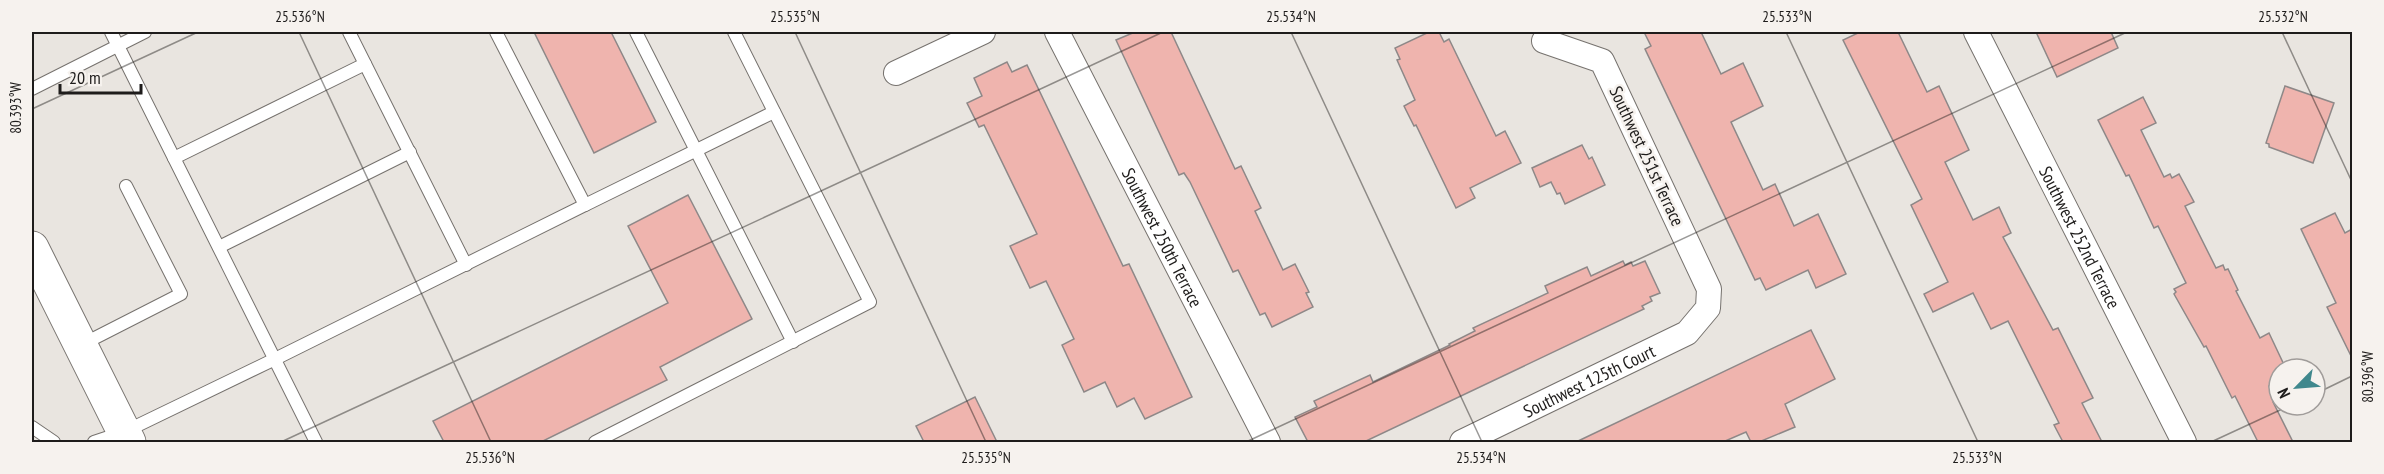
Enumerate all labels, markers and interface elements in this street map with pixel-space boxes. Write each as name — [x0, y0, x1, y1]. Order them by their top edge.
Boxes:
text: 25.536°N — [275, 7, 325, 26]
text: 25.535°N — [770, 7, 820, 26]
text: 25.534°N — [1266, 7, 1316, 26]
text: 25.533°N — [1762, 7, 1812, 26]
text: 25.532°N — [2258, 7, 2308, 26]
scale bar — [60, 57, 141, 95]
text: 20 m — [69, 66, 101, 89]
text: 80.393°W — [6, 82, 25, 134]
street label: Southwest 251st Terrace — [1604, 82, 1690, 230]
street label: Southwest 252nd Terrace — [2034, 162, 2126, 312]
street label: Southwest 250th Terrace — [1117, 164, 1208, 311]
street label: Southwest 125th Court — [1519, 339, 1659, 422]
text: 80.396°W — [2358, 351, 2377, 403]
north arrow — [2267, 357, 2327, 417]
text: N — [2273, 385, 2294, 401]
text: 25.536°N — [465, 448, 515, 467]
text: 25.535°N — [961, 448, 1011, 467]
text: 25.534°N — [1456, 448, 1506, 467]
text: 25.533°N — [1952, 448, 2002, 467]

